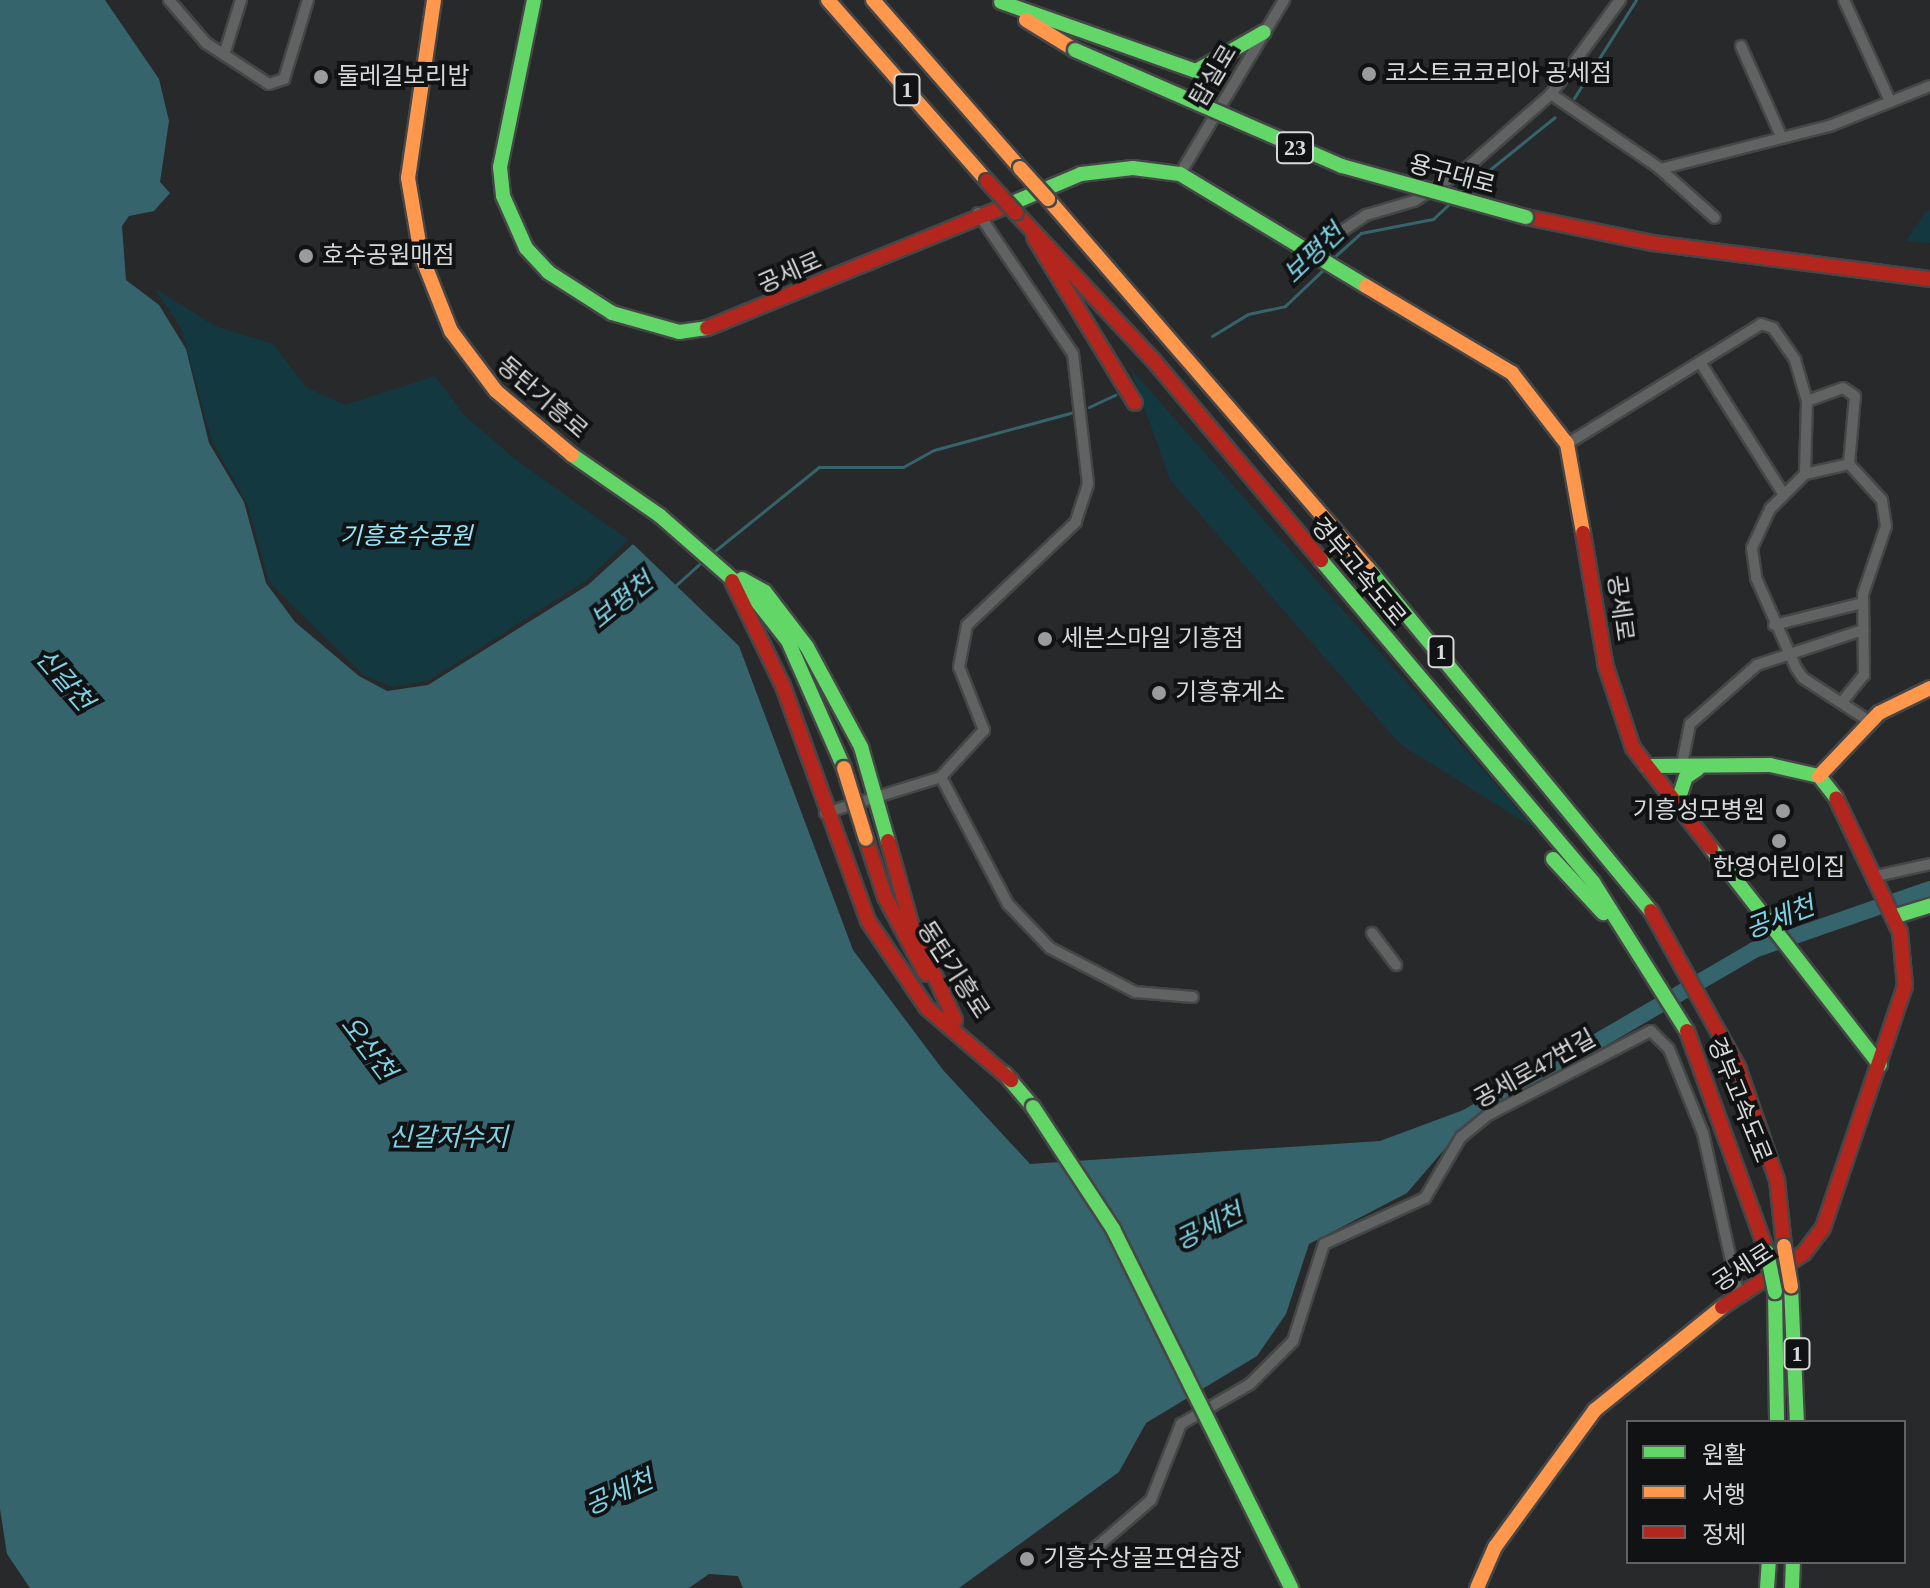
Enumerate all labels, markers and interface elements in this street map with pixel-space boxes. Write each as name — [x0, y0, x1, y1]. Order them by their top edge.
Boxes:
street label: 탑실로 — [1185, 40, 1243, 112]
place label: 코스트코코리아 공세점 — [1385, 60, 1612, 88]
place label: 둘레길보리밥 — [337, 63, 469, 91]
marker: 코스트코코리아 공세점 — [1360, 65, 1378, 83]
marker: 둘레길보리밥 — [312, 68, 330, 86]
road number: 1 — [893, 72, 921, 108]
road number: 23 — [1275, 130, 1315, 166]
street label: 용구대로 — [1406, 150, 1498, 200]
water label: 보평천 — [1277, 218, 1351, 290]
place label: 호수공원매점 — [322, 242, 454, 270]
street label: 공세로 — [754, 246, 826, 300]
marker: 호수공원매점 — [297, 247, 315, 265]
street label: 동탄기흥로 — [491, 351, 593, 445]
street label: 경부고속도로 — [1304, 512, 1412, 632]
park label: 기흥호수공원 — [340, 523, 472, 551]
water label: 보평천 — [584, 566, 660, 636]
street label: 공세로 — [1601, 573, 1639, 643]
place label: 세븐스마일 기흥점 — [1061, 625, 1244, 653]
marker: 세븐스마일 기흥점 — [1036, 630, 1054, 648]
road number: 1 — [1427, 634, 1455, 670]
water label: 신갈천 — [29, 643, 99, 717]
place label: 기흥휴게소 — [1175, 679, 1285, 707]
marker: 기흥휴게소 — [1150, 684, 1168, 702]
place label: 기흥성모병원 — [1633, 797, 1765, 825]
marker: 기흥성모병원 — [1772, 800, 1794, 822]
marker: 한영어린이집 — [1770, 832, 1788, 850]
place label: 한영어린이집 — [1713, 854, 1845, 882]
water label: 공세천 — [1741, 891, 1819, 945]
street label: 동탄기흥로 — [911, 916, 995, 1024]
water label: 오산천 — [334, 1010, 402, 1086]
street label: 공세로47번길 — [1469, 1024, 1601, 1114]
street label: 경부고속도로 — [1701, 1033, 1777, 1167]
water label: 신갈저수지 — [388, 1122, 508, 1154]
water label: 공세천 — [1170, 1197, 1248, 1257]
street label: 공세로 — [1707, 1238, 1779, 1298]
road number: 1 — [1783, 1336, 1811, 1372]
legend — [1626, 1420, 1906, 1564]
text: 원활 — [1702, 1442, 1746, 1468]
water label: 공세천 — [580, 1464, 658, 1522]
text: 서행 — [1702, 1482, 1746, 1508]
text: 정체 — [1702, 1522, 1746, 1548]
place label: 기흥수상골프연습장 — [1043, 1545, 1242, 1573]
marker: 기흥수상골프연습장 — [1018, 1550, 1036, 1568]

